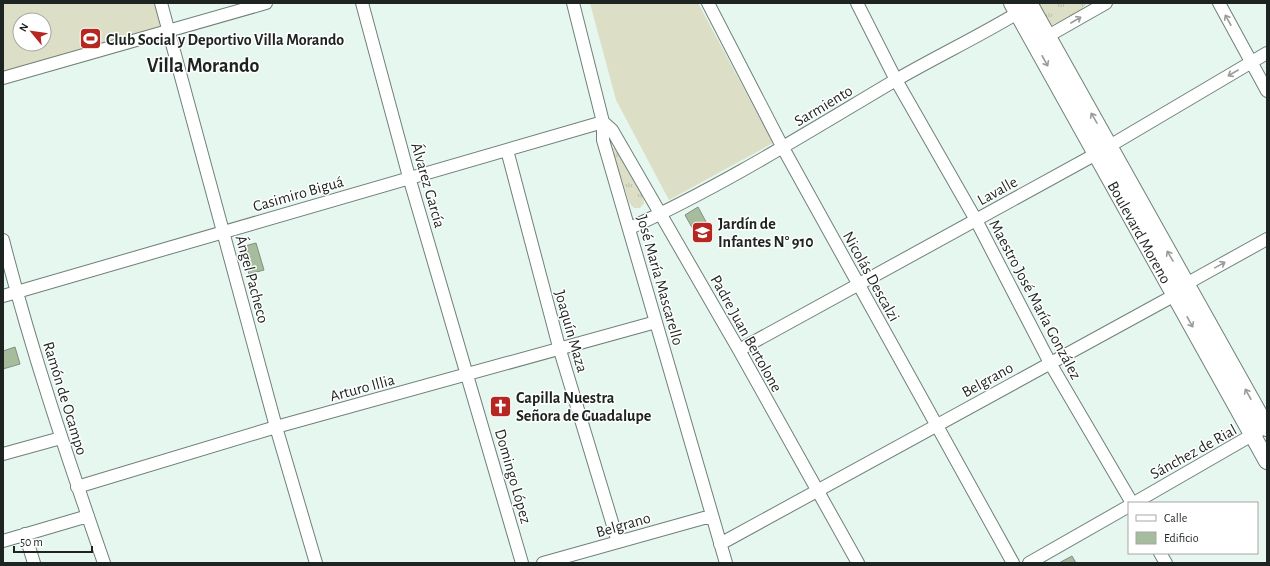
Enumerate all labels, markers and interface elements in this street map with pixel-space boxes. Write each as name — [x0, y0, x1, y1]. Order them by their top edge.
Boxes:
north arrow — [12, 12, 52, 52]
one-way arrow — [1224, 14, 1231, 26]
one-way arrow — [1070, 15, 1082, 23]
text: N — [17, 21, 30, 33]
sports icon: Club Social y Deportivo Villa Morando — [77, 26, 103, 52]
place label: Club Social y Deportivo Villa Morando — [106, 32, 344, 49]
one-way arrow — [1042, 55, 1049, 67]
district label: Villa Morando — [147, 56, 259, 76]
one-way arrow — [1227, 69, 1239, 77]
street label: Sarmiento — [792, 82, 855, 129]
one-way arrow — [1090, 112, 1098, 124]
street label: Álvarez García — [408, 140, 450, 230]
street label: Casimiro Biguá — [251, 173, 345, 215]
street label: Lavalle — [975, 173, 1020, 208]
street label: Boulevard Moreno — [1104, 179, 1174, 286]
street label: José María Mascarello — [634, 213, 686, 347]
place label: Jardín de Infantes N° 910 — [718, 216, 814, 250]
street label: Maestro José María González — [986, 217, 1084, 382]
school or university icon: Jardín de Infantes N° 910 — [690, 219, 716, 245]
street label: Nicolás Descalzi — [840, 229, 902, 324]
street label: Ángel Pacheco — [233, 233, 273, 325]
one-way arrow — [1166, 250, 1174, 262]
one-way arrow — [1214, 261, 1226, 268]
street label: Padre Juan Bertolone — [707, 272, 785, 395]
street label: Joaquín Maza — [552, 288, 590, 374]
one-way arrow — [1187, 316, 1194, 328]
street label: Ramón de Ocampo — [40, 340, 90, 457]
street label: Belgrano — [959, 359, 1016, 400]
street label: Arturo Illia — [328, 372, 396, 404]
one-way arrow — [1243, 388, 1251, 400]
place label: Capilla Nuestra Señora de Guadalupe — [516, 390, 652, 424]
church icon: Capilla Nuestra Señora de Guadalupe — [488, 393, 514, 419]
street label: Sánchez de Rial — [1148, 422, 1239, 482]
street label: Domingo López — [492, 427, 534, 526]
legend — [1128, 502, 1258, 554]
street label: Belgrano — [594, 510, 652, 540]
text: Calle — [1164, 512, 1187, 524]
scale bar — [14, 528, 92, 554]
text: Edificio — [1164, 532, 1199, 544]
text: 50 m — [20, 536, 43, 548]

